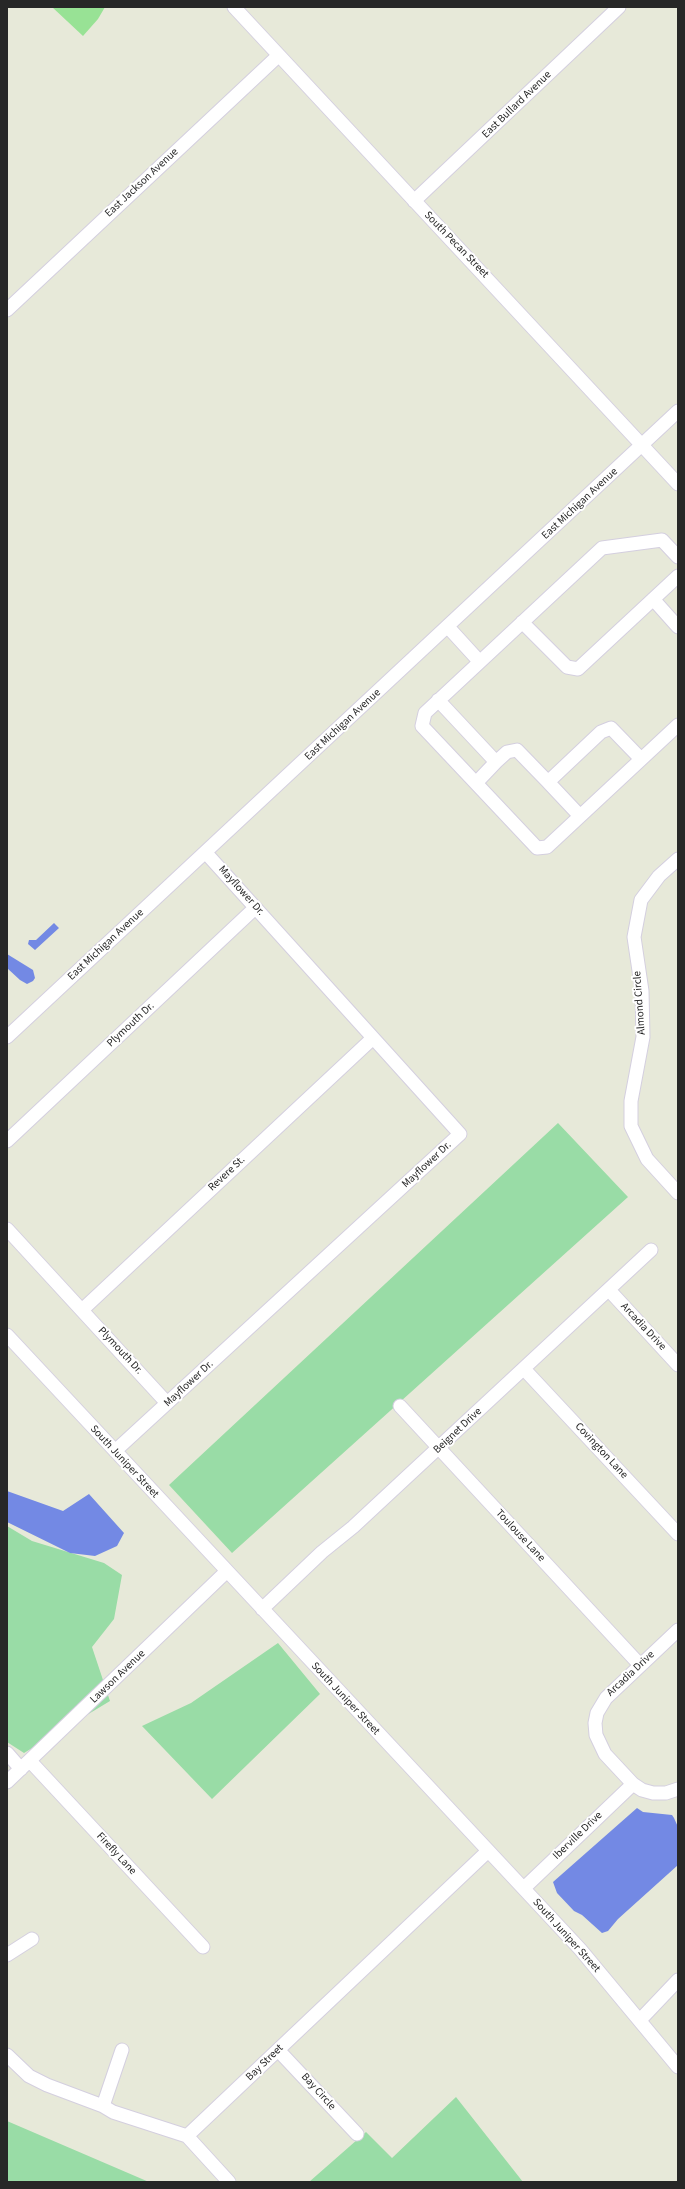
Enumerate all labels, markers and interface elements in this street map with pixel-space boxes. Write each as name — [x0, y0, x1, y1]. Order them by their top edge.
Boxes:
street label: East Bullard Avenue — [480, 69, 554, 141]
street label: East Jackson Avenue — [103, 146, 181, 220]
street label: South Pecan Street — [421, 209, 491, 281]
street label: East Michigan Avenue — [539, 465, 621, 543]
street label: East Michigan Avenue — [302, 686, 384, 764]
street label: Mayflower Dr. — [215, 863, 267, 919]
street label: East Michigan Avenue — [65, 906, 147, 984]
street label: Almond Circle — [631, 971, 649, 1035]
street label: Plymouth Dr. — [105, 1000, 157, 1050]
street label: Mayflower Dr. — [400, 1139, 454, 1191]
street label: Revere St. — [206, 1154, 248, 1194]
street label: Arcadia Drive — [618, 1300, 668, 1354]
street label: Plymouth Dr. — [95, 1325, 145, 1377]
street label: Mayflower Dr. — [162, 1358, 216, 1410]
street label: Beignet Drive — [431, 1405, 485, 1457]
street label: Covington Lane — [572, 1420, 630, 1482]
street label: South Juniper Street — [87, 1423, 161, 1501]
street label: Toulouse Lane — [492, 1507, 548, 1565]
street label: Lawson Avenue — [88, 1647, 148, 1707]
street label: Arcadia Drive — [604, 1649, 658, 1699]
street label: South Juniper Street — [308, 1660, 382, 1738]
street label: Iberville Drive — [551, 1809, 605, 1863]
street label: Firefly Lane — [93, 1830, 139, 1878]
street label: South Juniper Street — [529, 1896, 603, 1976]
street label: Bay Street — [244, 2042, 286, 2084]
street label: Bay Circle — [298, 2071, 338, 2113]

